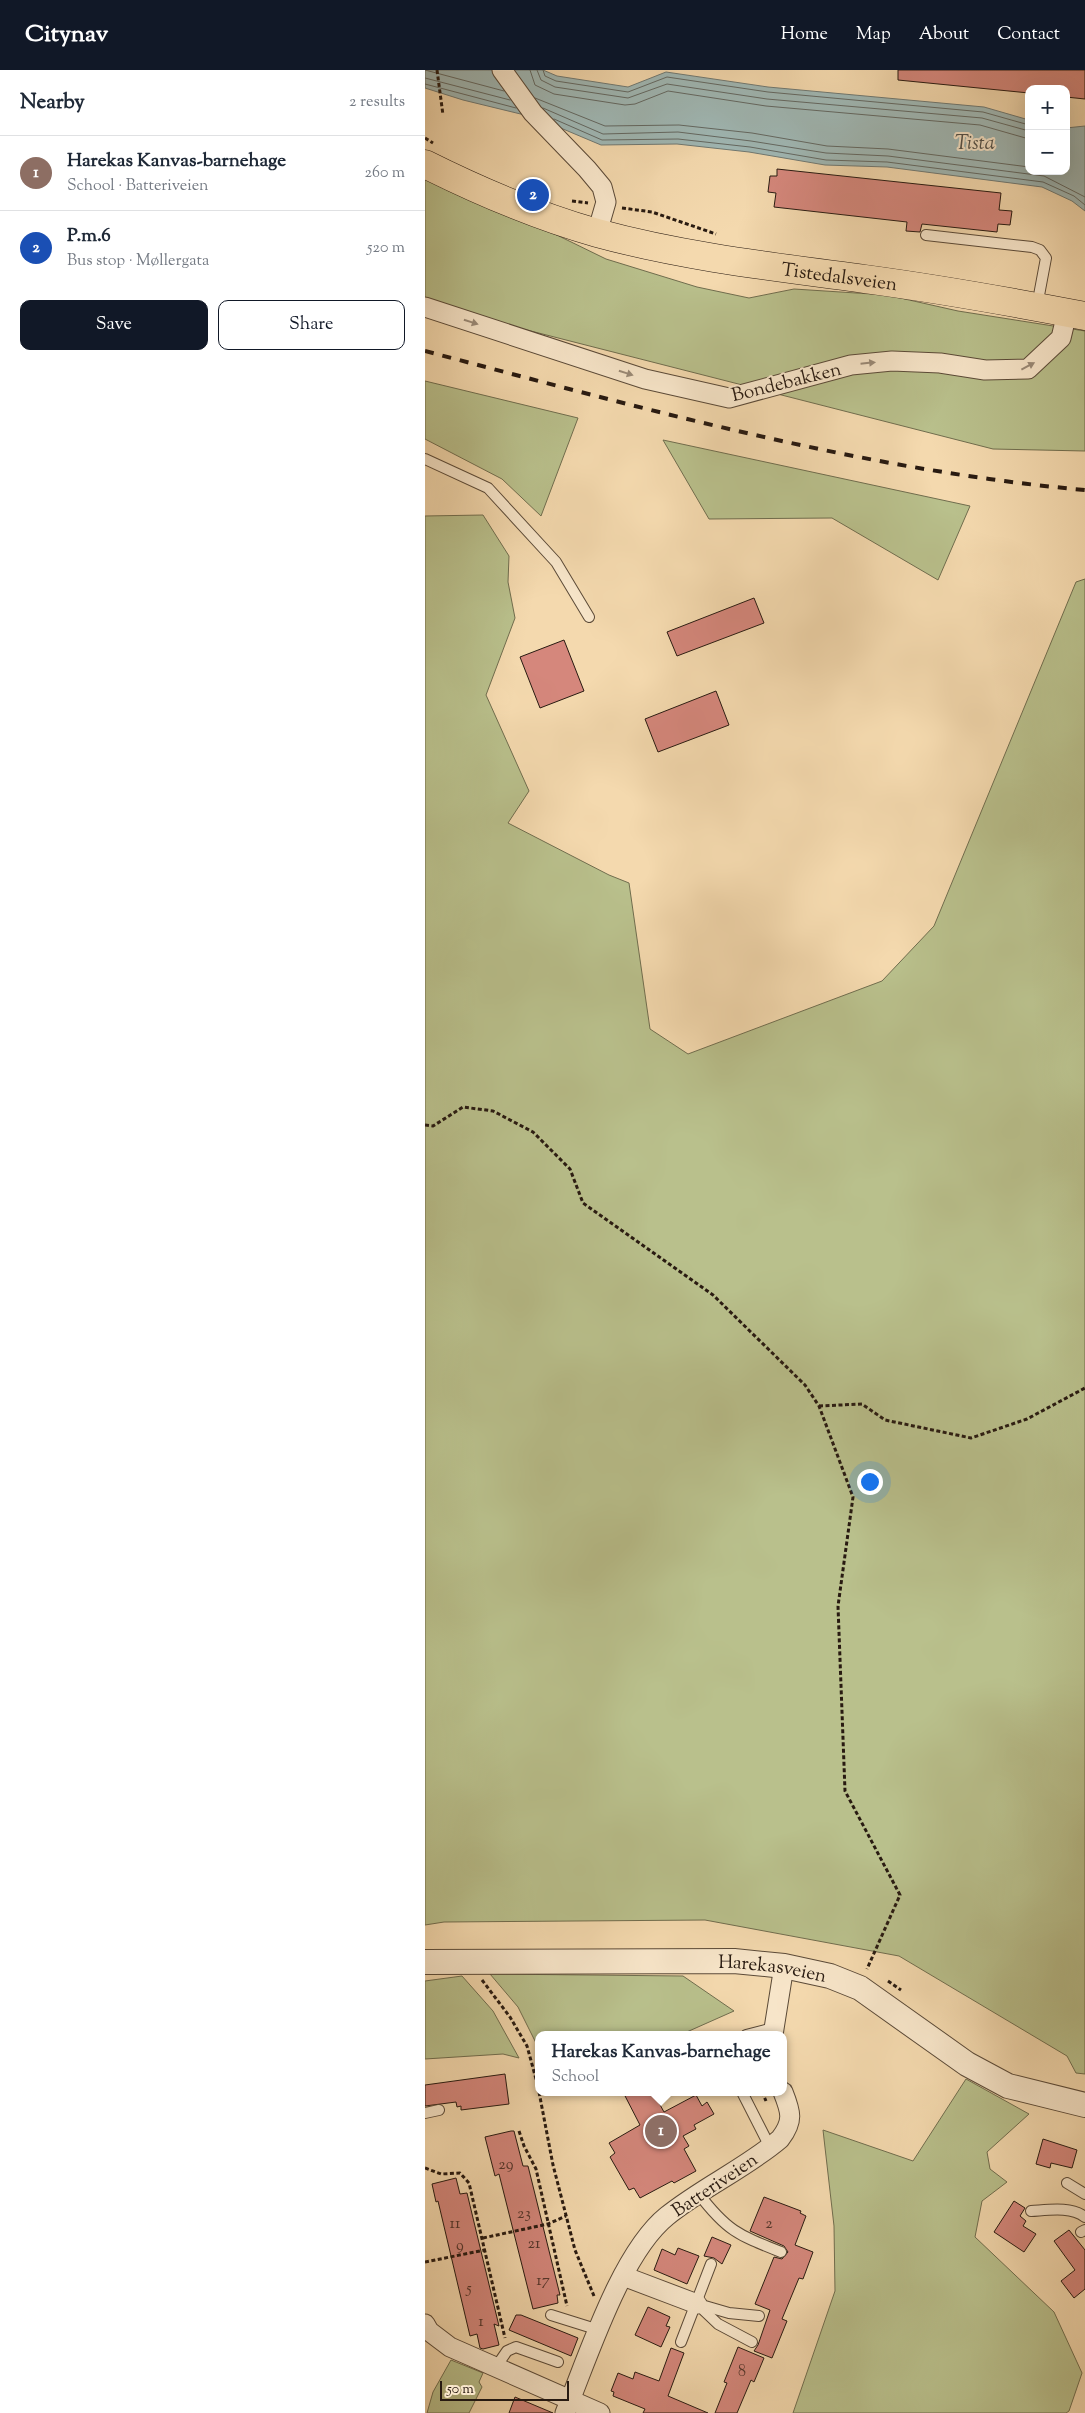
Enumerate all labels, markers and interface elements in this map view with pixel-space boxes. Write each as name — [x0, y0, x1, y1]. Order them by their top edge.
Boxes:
text: Citynav — [25, 18, 108, 52]
text: Home — [781, 22, 828, 48]
text: Map — [856, 22, 891, 48]
text: About — [919, 22, 969, 48]
text: Contact — [997, 22, 1060, 48]
map controls — [1025, 85, 1070, 175]
button: + — [1025, 85, 1070, 130]
text: Nearby — [20, 88, 85, 118]
text: 2 results — [349, 91, 405, 114]
water label: Tista — [955, 130, 995, 159]
button: − — [1025, 130, 1070, 175]
text: Harekas Kanvas-barnehage — [67, 148, 286, 175]
text: 1 — [33, 162, 39, 185]
text: 260 m — [364, 162, 405, 185]
text: School · Batteriveien — [67, 175, 209, 198]
pin: 2 — [517, 176, 549, 214]
text: P.m.6 — [67, 223, 111, 250]
text: 2 — [32, 237, 40, 260]
text: 520 m — [367, 237, 405, 260]
text: Bus stop · Møllergata — [67, 250, 209, 273]
street label: Tistedalsveien — [780, 257, 899, 299]
button: Save — [20, 300, 208, 350]
button: Share — [218, 300, 405, 350]
one-way arrow — [464, 319, 479, 327]
street label: Bondebakken — [729, 357, 844, 410]
one-way arrow — [860, 359, 876, 367]
one-way arrow — [1021, 362, 1036, 370]
one-way arrow — [619, 369, 634, 377]
your location — [857, 1469, 883, 1495]
street label: Harekasveien — [718, 1950, 829, 1991]
popup — [535, 2031, 787, 2096]
text: Harekas Kanvas-barnehage — [551, 2039, 771, 2066]
text: School — [551, 2066, 599, 2089]
pin: 1 — [645, 2112, 677, 2150]
street label: Batteriveien — [667, 2147, 764, 2225]
house number: 29 — [498, 2154, 514, 2177]
house number: 23 — [517, 2203, 531, 2226]
house number: 11 — [450, 2213, 461, 2236]
house number: 2 — [765, 2213, 773, 2236]
house number: 21 — [528, 2233, 541, 2256]
house number: 9 — [456, 2235, 464, 2258]
house number: 17 — [536, 2270, 550, 2293]
house number: 5 — [465, 2278, 472, 2301]
house number: 1 — [478, 2311, 484, 2334]
house number: 8 — [738, 2361, 746, 2384]
scale bar — [440, 2378, 569, 2401]
text: 50 m — [447, 2380, 474, 2400]

